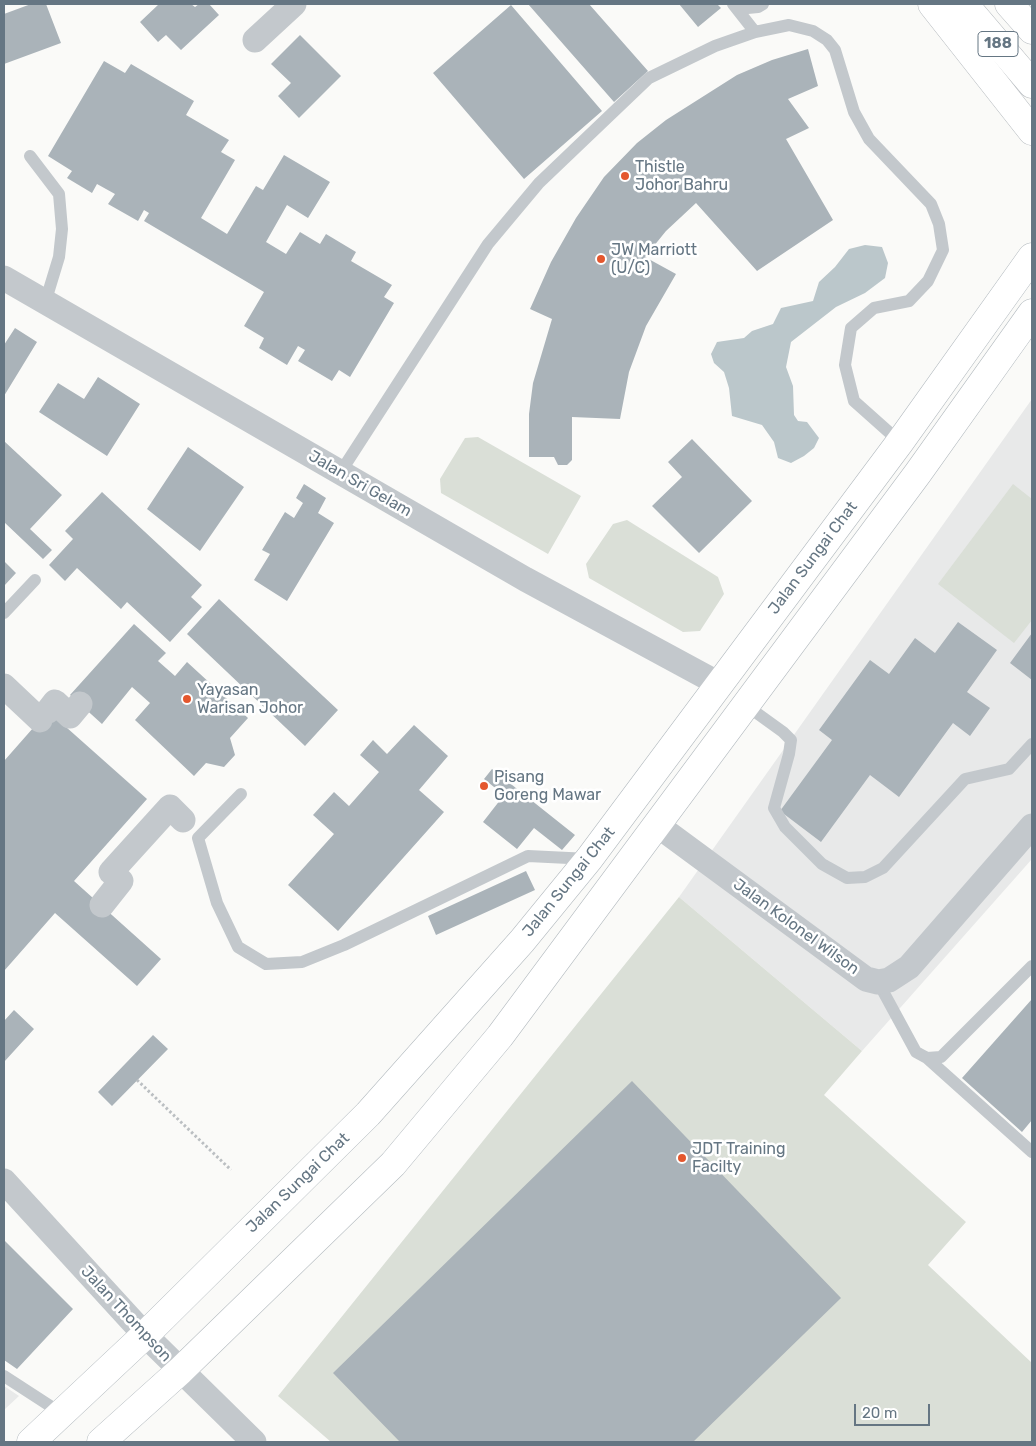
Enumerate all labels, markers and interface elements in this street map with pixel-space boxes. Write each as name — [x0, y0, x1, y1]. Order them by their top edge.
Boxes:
road number: 188 — [978, 32, 1018, 56]
place label: Thistle Johor Bahru — [635, 157, 728, 195]
marker: Thistle Johor Bahru — [619, 170, 631, 182]
place label: JW Marriott (U/C) — [611, 240, 697, 278]
marker: JW Marriott (U/C) — [595, 253, 607, 265]
street label: Jalan Sri Gelam — [305, 447, 415, 521]
street label: Jalan Sungai Chat — [764, 498, 862, 618]
place label: Yayasan Warisan Johor — [197, 680, 303, 718]
marker: Yayasan Warisan Johor — [181, 693, 193, 705]
place label: Pisang Goreng Mawar — [494, 767, 601, 805]
marker: Pisang Goreng Mawar — [478, 780, 490, 792]
street label: Jalan Sungai Chat — [519, 823, 619, 941]
street label: Jalan Kolonel Wilson — [729, 875, 863, 979]
street label: Jalan Sungai Chat — [242, 1129, 354, 1237]
place label: JDT Training Facilty — [692, 1139, 786, 1177]
marker: JDT Training Facilty — [676, 1152, 688, 1164]
street label: Jalan Thompson — [77, 1262, 175, 1366]
scale bar — [856, 1394, 932, 1426]
text: 20 m — [862, 1404, 897, 1422]

